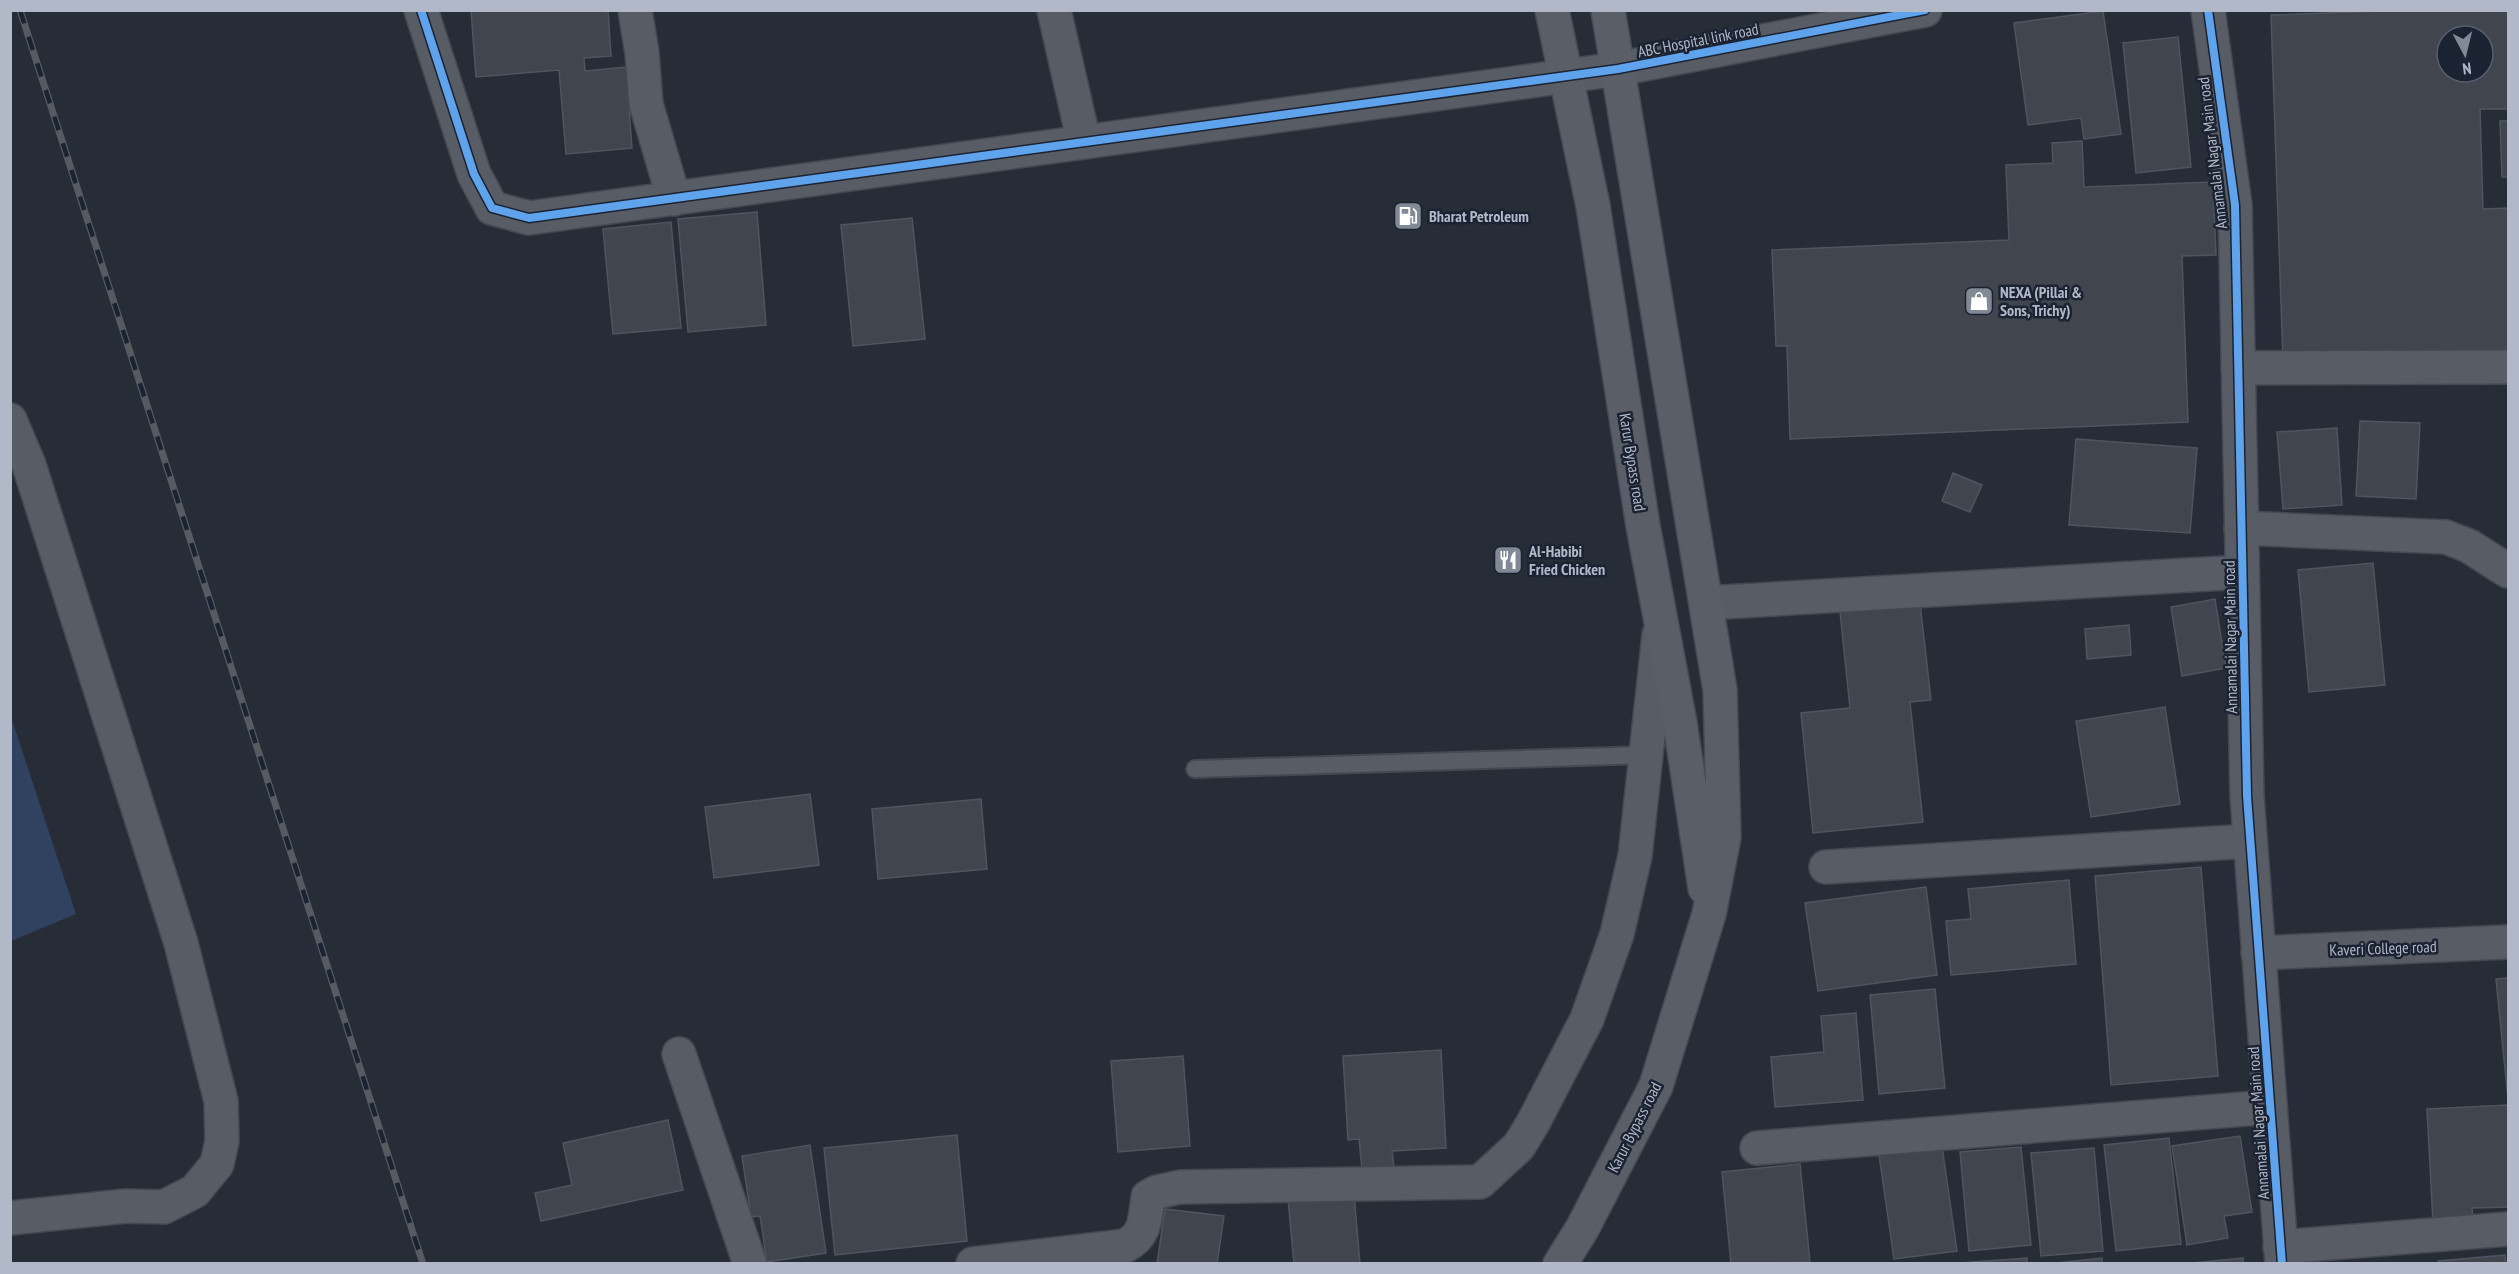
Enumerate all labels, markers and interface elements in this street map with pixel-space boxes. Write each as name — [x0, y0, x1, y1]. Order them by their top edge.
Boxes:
street label: ABC Hospital link road — [1636, 18, 1760, 62]
north arrow — [2435, 24, 2495, 84]
text: N — [2461, 58, 2472, 79]
street label: Annamalai Nagar Main road — [2193, 76, 2231, 230]
fuel station icon: Bharat Petroleum — [1392, 200, 1424, 232]
place label: Bharat Petroleum — [1429, 206, 1529, 226]
place label: NEXA (Pillai & Sons, Trichy) — [2000, 282, 2082, 320]
shop icon: NEXA (Pillai & Sons, Trichy) — [1963, 285, 1995, 317]
street label: Karur Bypass road — [1615, 412, 1651, 512]
place label: Al-Habibi Fried Chicken — [1528, 541, 1605, 579]
restaurant icon: Al-Habibi Fried Chicken — [1492, 544, 1524, 576]
street label: Annamalai Nagar Main road — [2219, 560, 2241, 714]
street label: Kaveri College road — [2329, 936, 2437, 960]
street label: Annamalai Nagar Main road — [2243, 1046, 2273, 1200]
street label: Karur Bypass road — [1603, 1078, 1665, 1176]

